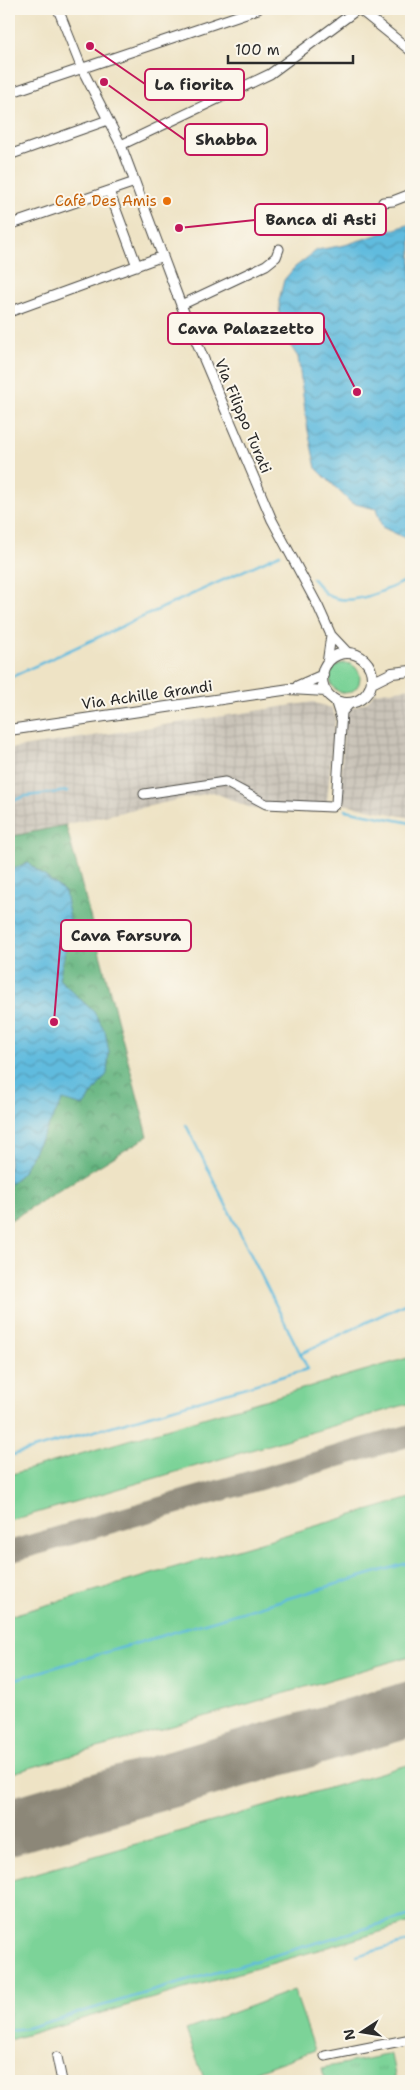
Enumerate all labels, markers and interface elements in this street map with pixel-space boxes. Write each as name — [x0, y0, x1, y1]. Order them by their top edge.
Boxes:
scale bar — [228, 32, 352, 64]
text: 100 m — [235, 40, 280, 60]
callout: La fiorita — [145, 69, 244, 100]
text: La fiorita — [155, 74, 233, 95]
callout: Shabba — [185, 124, 267, 155]
text: Shabba — [195, 129, 257, 150]
place label: Cafè Des Amis — [55, 191, 157, 211]
marker: Cafè Des Amis — [161, 195, 173, 207]
callout: Banca di Asti — [255, 204, 386, 235]
text: Banca di Asti — [266, 209, 377, 230]
callout: Cava Palazzetto — [168, 313, 324, 344]
text: Cava Palazzetto — [178, 318, 314, 339]
street label: Via Filippo Turati — [210, 356, 276, 476]
street label: Via Achille Grandi — [80, 676, 214, 714]
callout: Cava Farsura — [61, 920, 191, 951]
text: Cava Farsura — [71, 925, 181, 946]
north arrow — [338, 2008, 388, 2058]
text: N — [339, 2027, 359, 2042]

